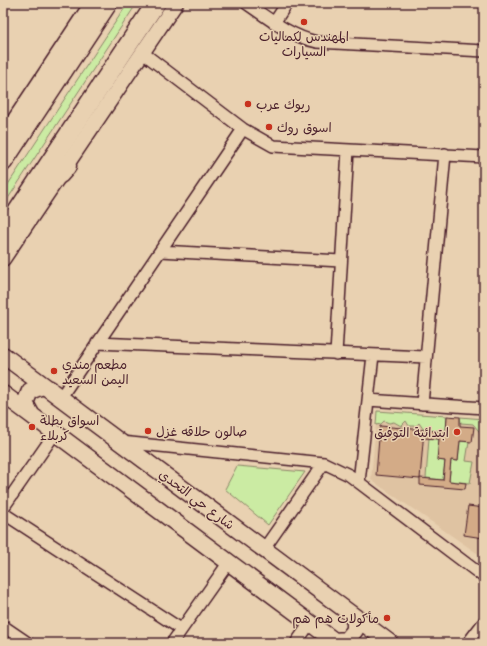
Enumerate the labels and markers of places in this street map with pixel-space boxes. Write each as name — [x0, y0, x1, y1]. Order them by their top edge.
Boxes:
marker: المهندس لكماليات السيارات — [299, 17, 309, 27]
place label: المهندس لكماليات السيارات — [259, 26, 349, 60]
place label: ريوك عرب — [256, 94, 311, 113]
marker: ريوك عرب — [243, 99, 253, 109]
place label: اسوق روك — [277, 117, 332, 136]
marker: اسوق روك — [264, 122, 274, 132]
place label: مطعم مندي اليمن السعيد — [62, 354, 129, 388]
marker: مطعم مندي اليمن السعيد — [49, 366, 59, 376]
place label: اسواق بطلة كربلاء — [40, 410, 99, 444]
place label: صالون حلاقه غزل — [156, 421, 247, 440]
marker: اسواق بطلة كربلاء — [27, 422, 37, 432]
place label: ابتدائية التوفيق — [374, 422, 449, 441]
marker: صالون حلاقه غزل — [143, 426, 153, 436]
marker: ابتدائية التوفيق — [452, 427, 462, 437]
place label: مأكولات هم هم — [292, 608, 379, 629]
marker: مأكولات هم هم — [382, 613, 392, 623]

